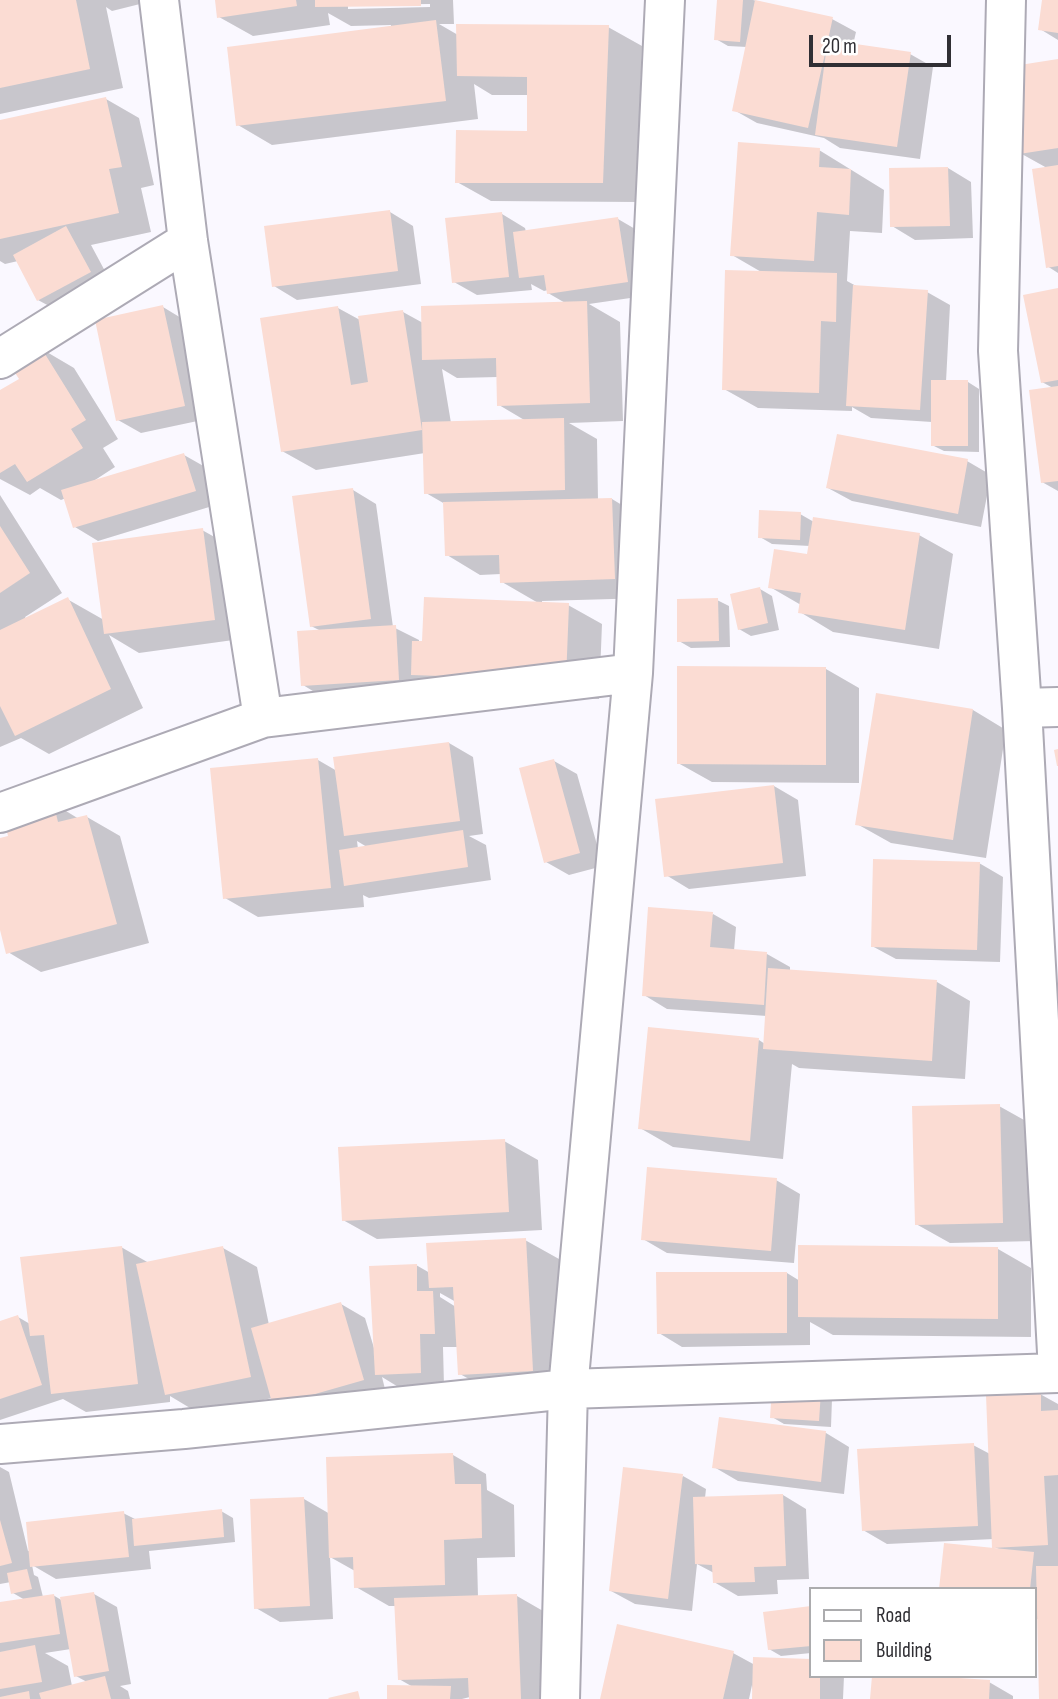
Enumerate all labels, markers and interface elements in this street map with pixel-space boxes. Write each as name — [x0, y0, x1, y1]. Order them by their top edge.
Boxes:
scale bar — [813, 21, 955, 65]
text: 20 m — [822, 34, 857, 59]
legend — [810, 1587, 1037, 1678]
text: Road — [876, 1603, 911, 1628]
text: Building — [876, 1638, 932, 1663]

